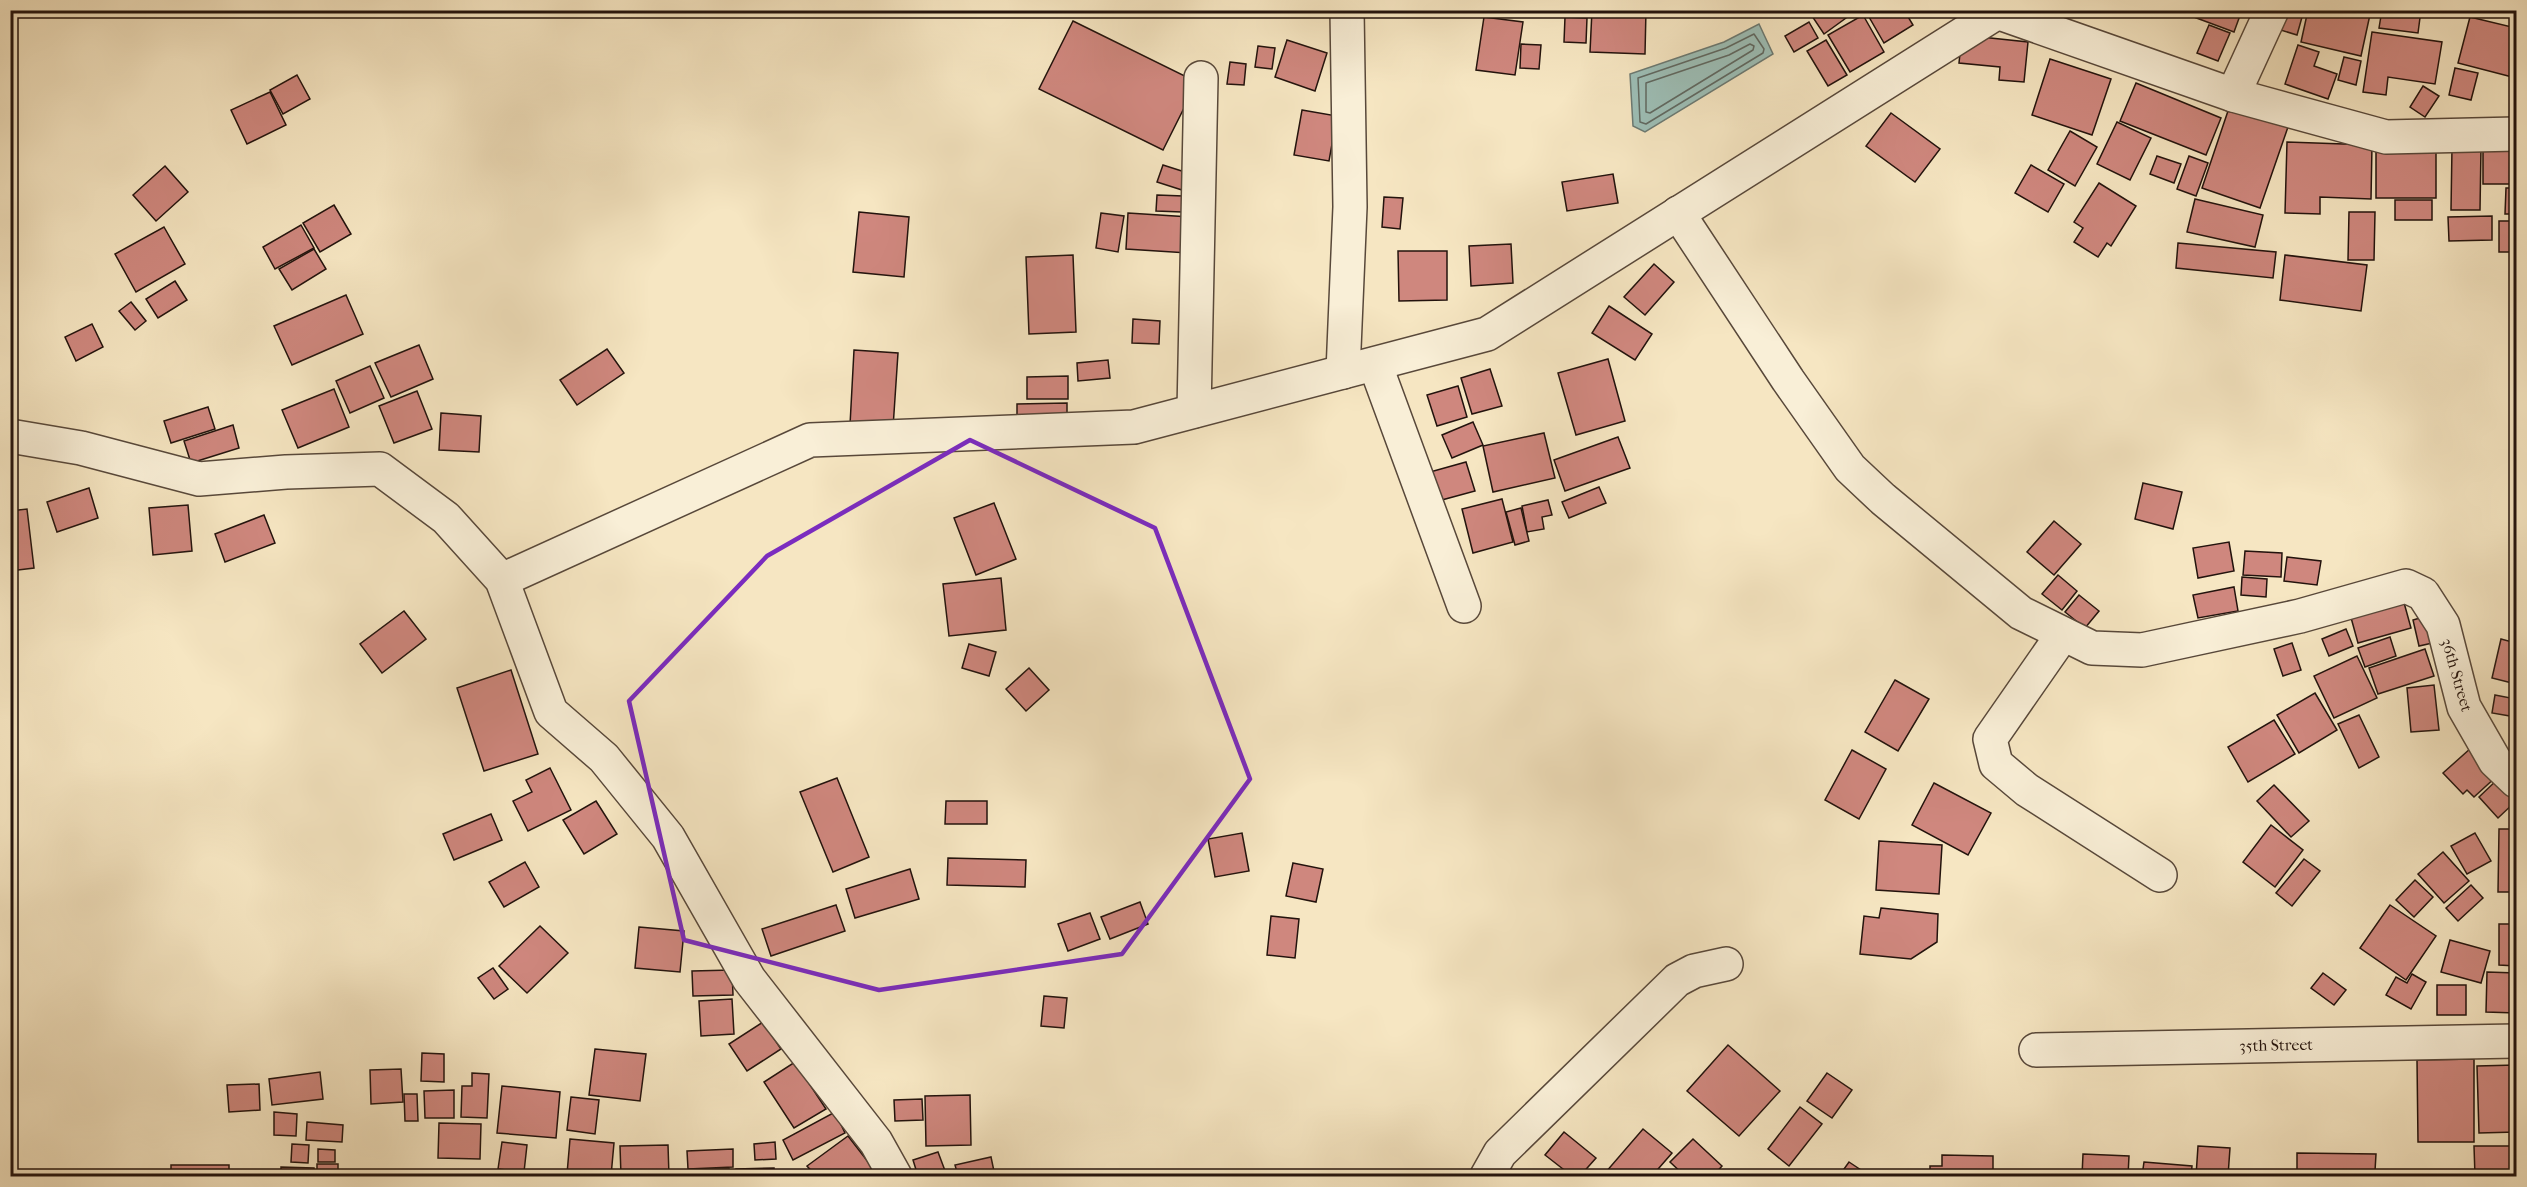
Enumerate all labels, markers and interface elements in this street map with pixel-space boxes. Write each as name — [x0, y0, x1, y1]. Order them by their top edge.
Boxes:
street label: 36th Street — [2437, 636, 2477, 714]
street label: 35th Street — [2239, 1035, 2313, 1055]

